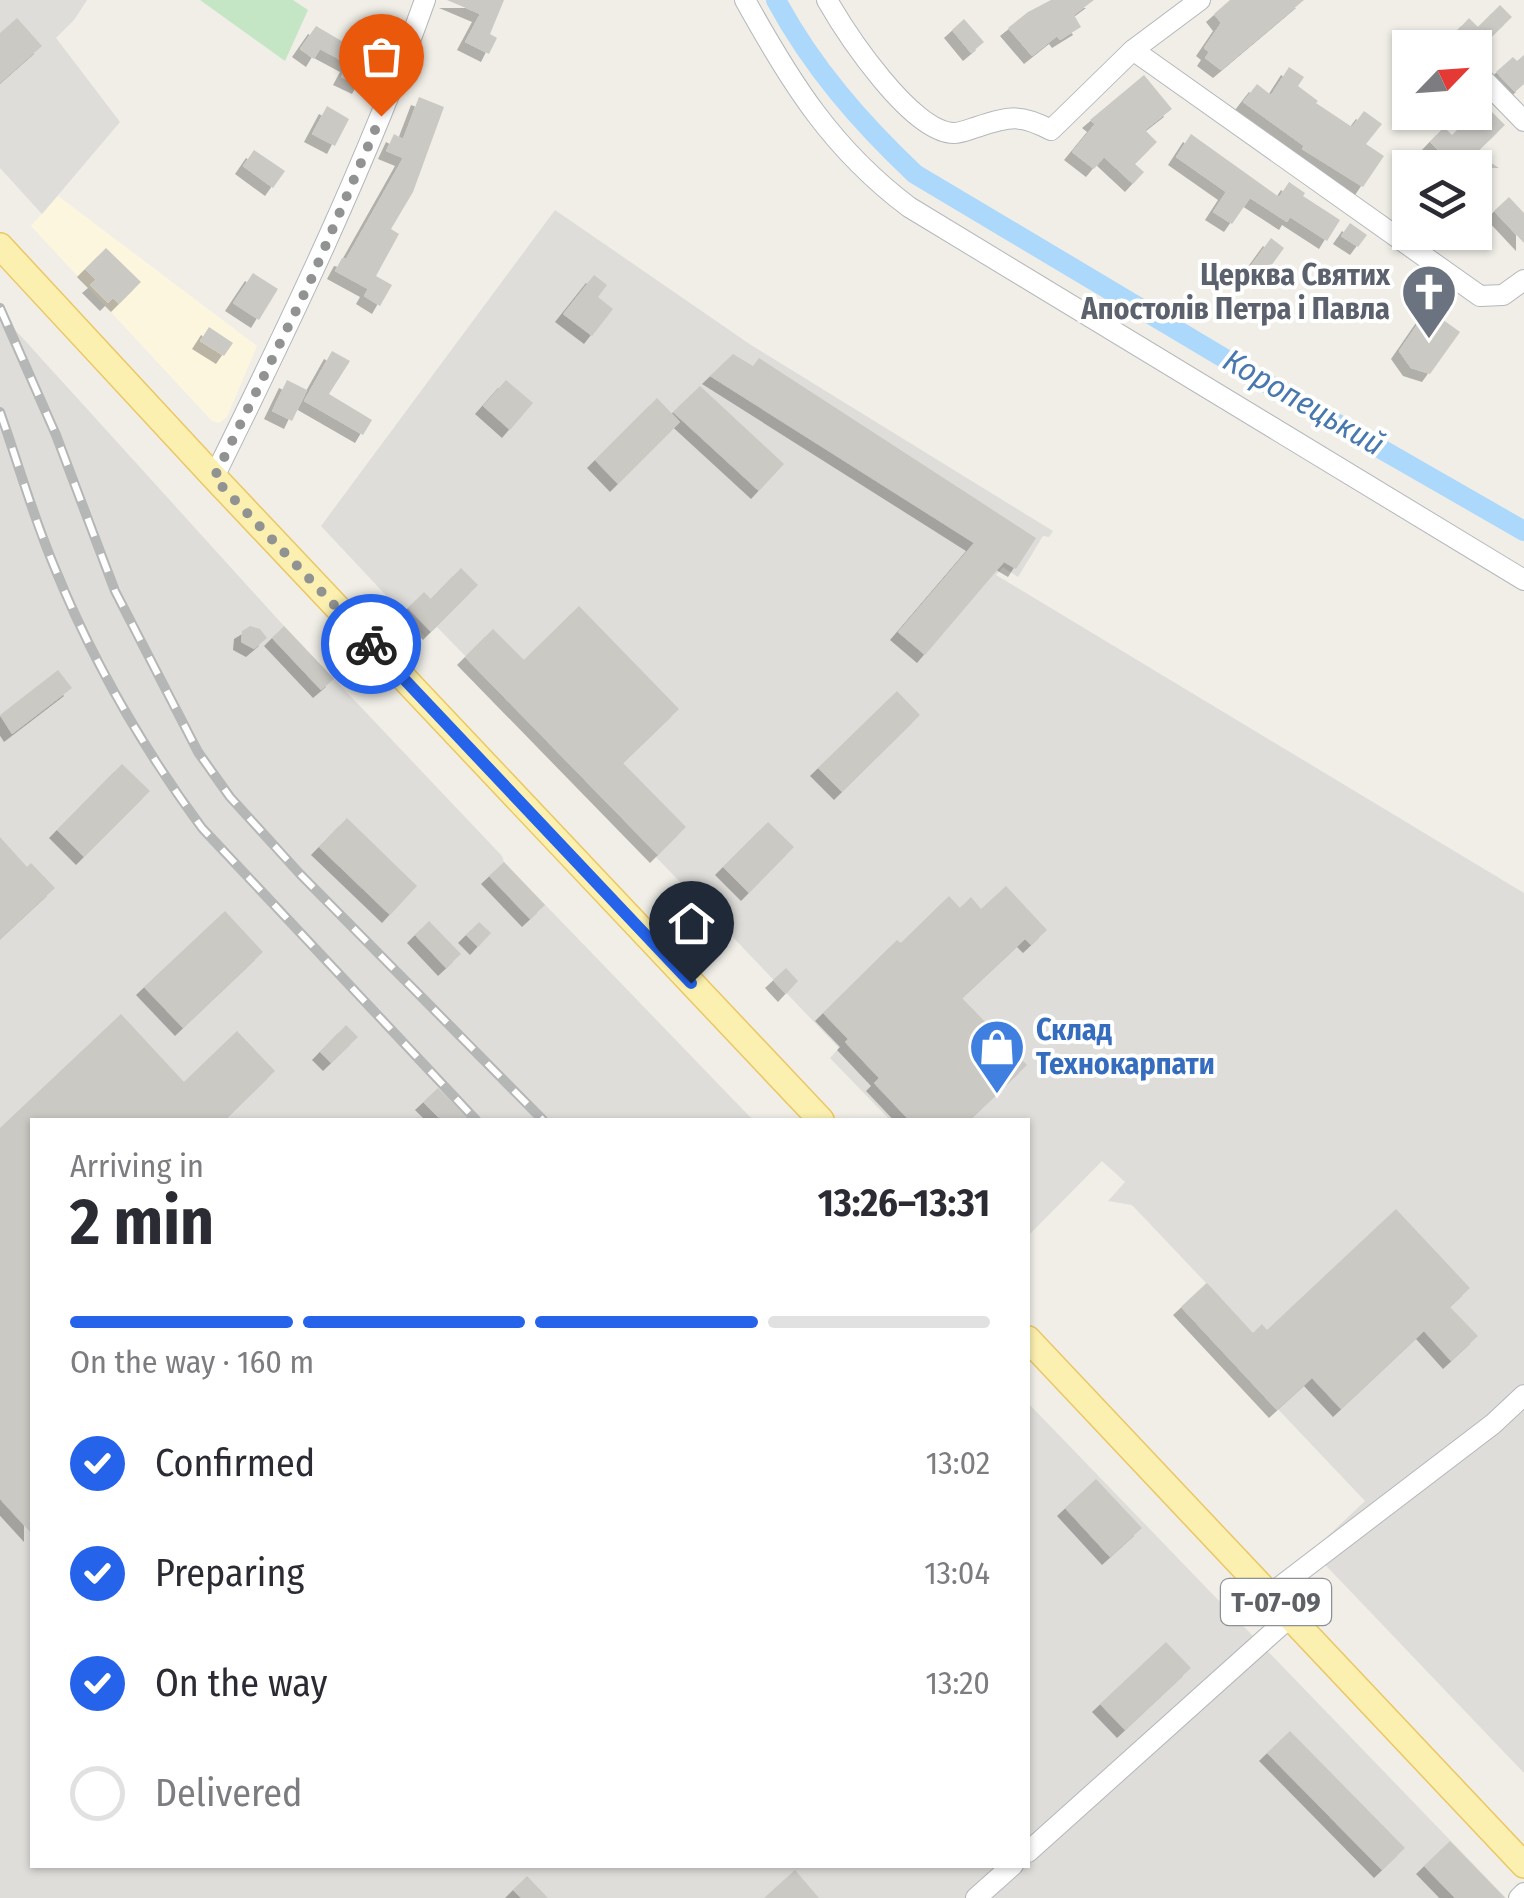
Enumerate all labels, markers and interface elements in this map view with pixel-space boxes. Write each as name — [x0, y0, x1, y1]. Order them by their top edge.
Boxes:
pin — [339, 14, 424, 117]
icon: bag — [354, 29, 409, 84]
north arrow — [1392, 30, 1492, 130]
map controls — [1392, 30, 1492, 250]
button: layers — [1392, 150, 1492, 250]
place label: Церква Святих Апостолів Петра і Павла — [1080, 257, 1391, 327]
church icon: Церква Святих Апостолів Петра і Павла — [1399, 262, 1459, 341]
water label: Коропецький — [1217, 341, 1391, 463]
courier — [321, 594, 421, 694]
icon: bike — [344, 617, 399, 672]
pin — [649, 881, 734, 984]
icon: home — [664, 896, 719, 951]
place label: Склад Технокарпати — [1036, 1012, 1215, 1082]
shop icon: Склад Технокарпати — [967, 1017, 1027, 1096]
text: Arriving in — [70, 1147, 204, 1185]
text: 13:26–13:31 — [818, 1180, 990, 1226]
text: 2 min — [70, 1183, 214, 1261]
text: On the way · 160 m — [70, 1343, 314, 1381]
icon: check — [70, 1436, 125, 1491]
text: Confirmed — [155, 1440, 315, 1486]
text: 13:02 — [926, 1444, 990, 1482]
icon: check — [70, 1546, 125, 1601]
text: Preparing — [155, 1550, 304, 1596]
text: 13:04 — [924, 1554, 990, 1592]
road number: Т-07-09 — [1221, 1579, 1331, 1625]
icon: check — [70, 1656, 125, 1711]
text: On the way — [155, 1660, 327, 1706]
text: 13:20 — [926, 1664, 990, 1702]
text: Delivered — [155, 1770, 302, 1816]

